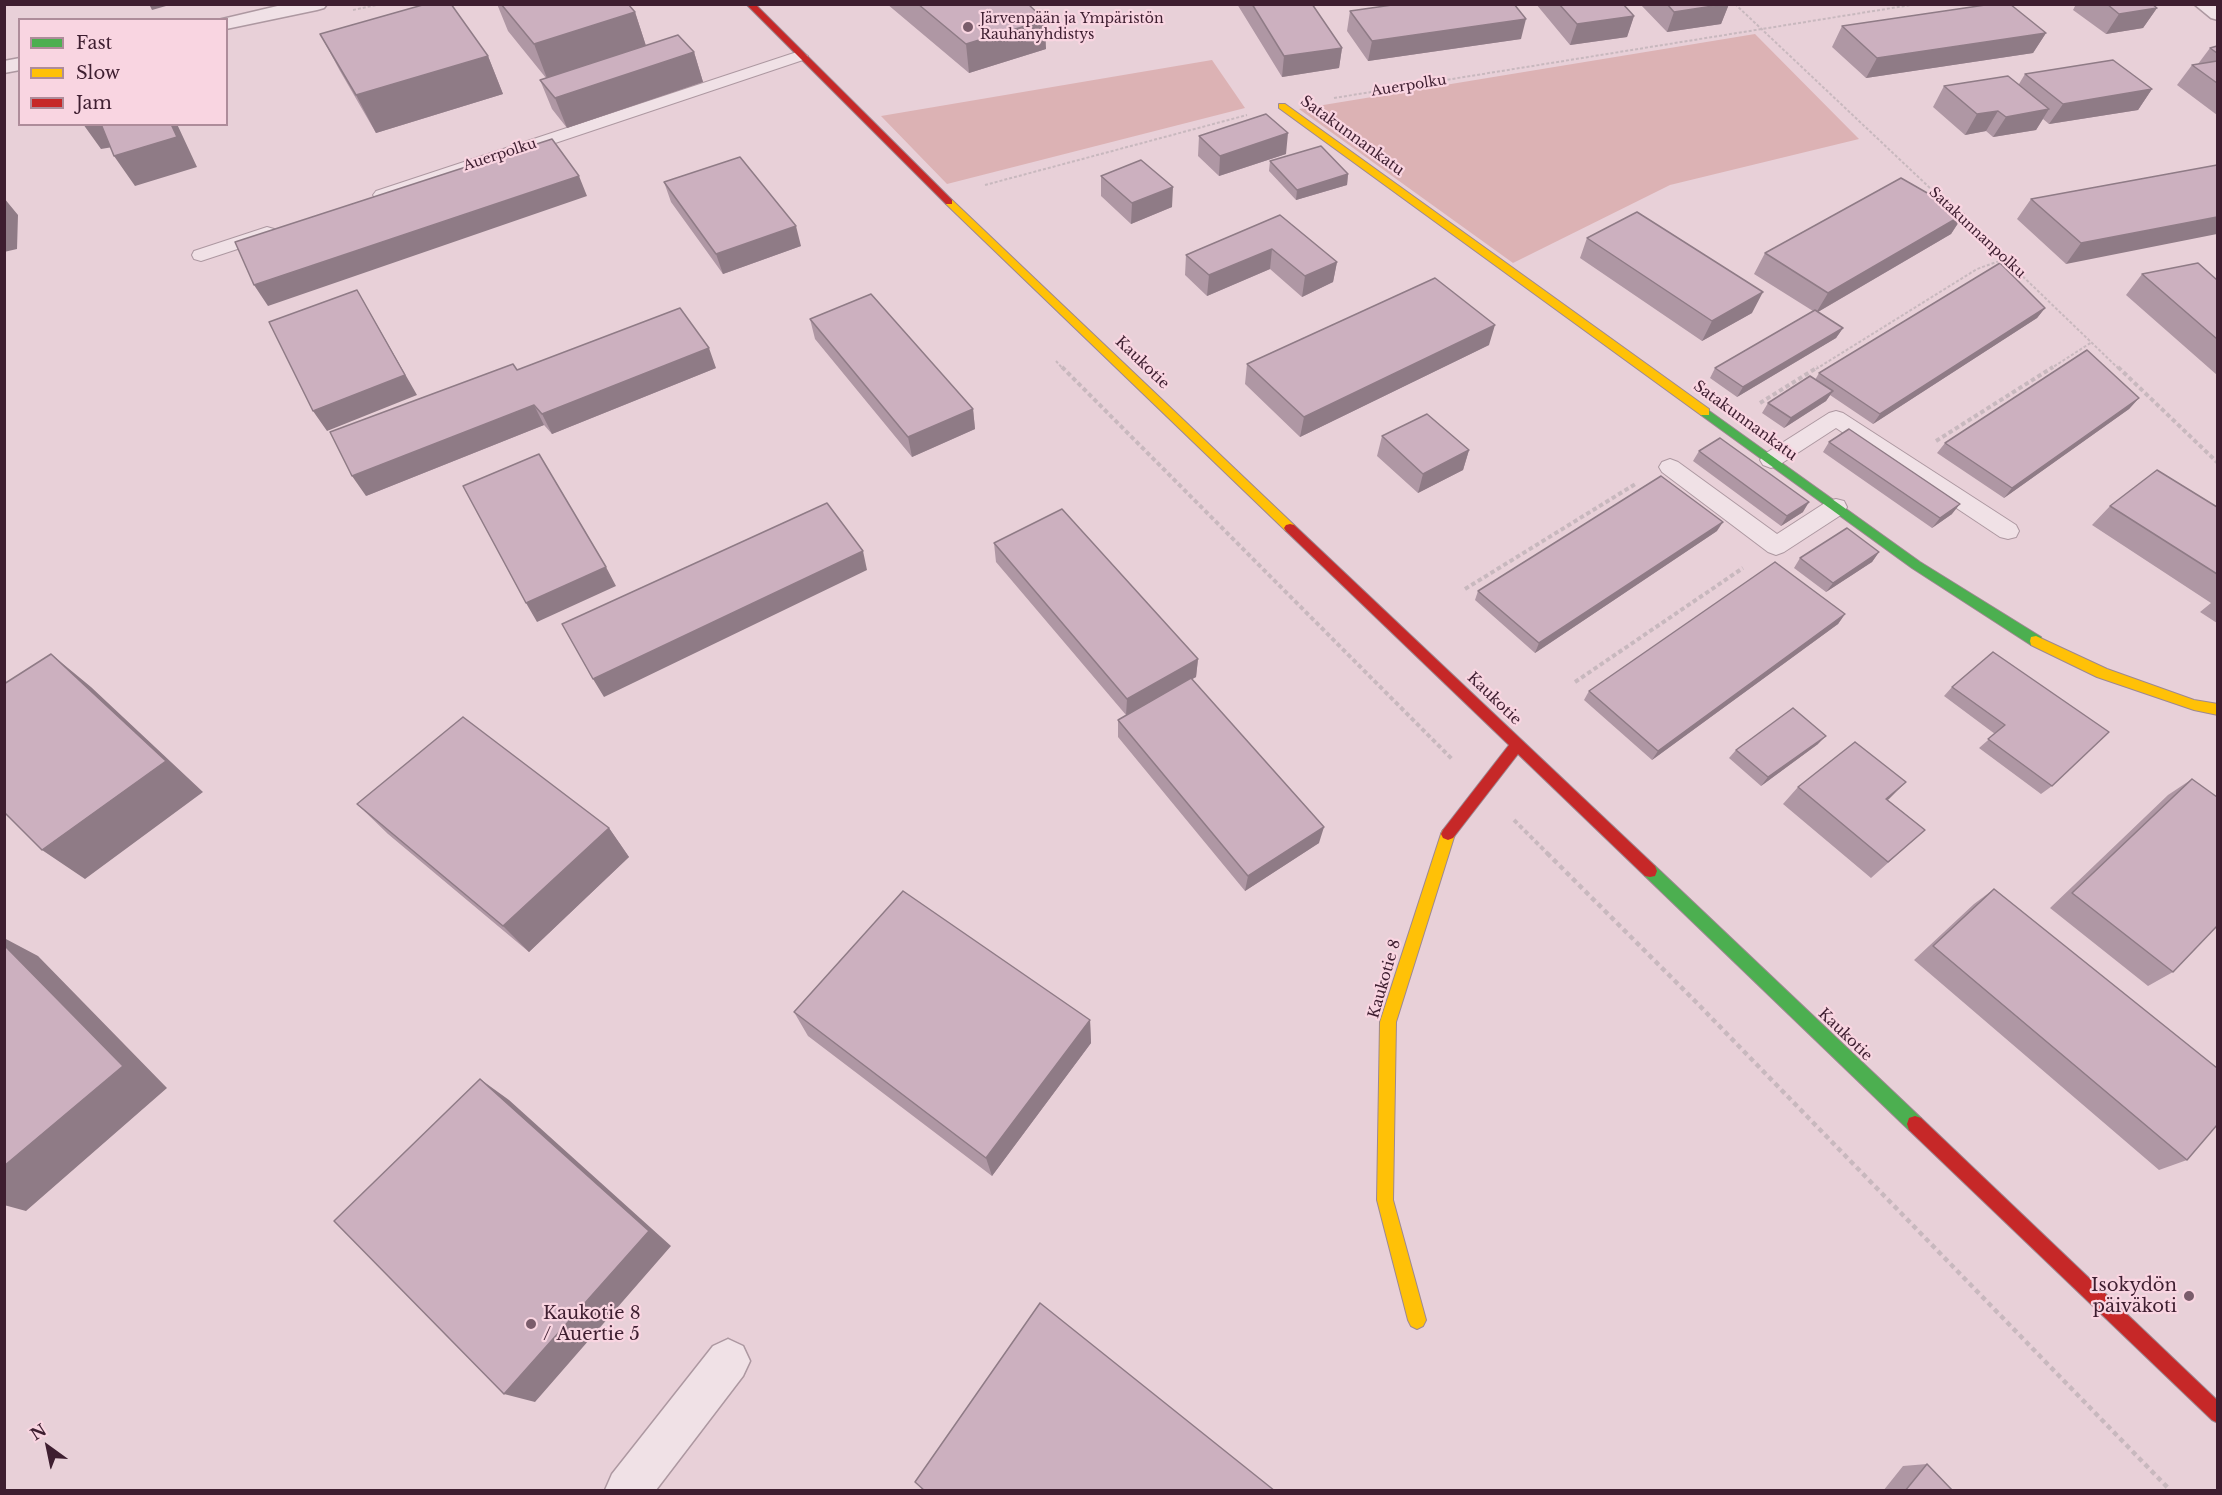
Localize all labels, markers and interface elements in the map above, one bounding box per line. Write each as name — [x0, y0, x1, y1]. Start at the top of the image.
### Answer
place label: Järvenpään ja Ympäristön Rauhanyhdistys — [980, 11, 1164, 44]
legend — [18, 18, 228, 126]
marker: Järvenpään ja Ympäristön Rauhanyhdistys — [961, 20, 975, 34]
text: Fast — [76, 32, 112, 54]
text: Slow — [76, 62, 120, 84]
street label: Auerpolku — [1370, 72, 1448, 100]
text: Jam — [76, 92, 112, 114]
street label: Satakunnankatu — [1297, 92, 1407, 180]
street label: Auerpolku — [461, 135, 539, 175]
street label: Satakunnanpolku — [1925, 184, 2029, 282]
street label: Kaukotie — [1111, 333, 1173, 393]
street label: Satakunnankatu — [1690, 377, 1800, 465]
street label: Kaukotie — [1463, 669, 1525, 729]
street label: Kaukotie 8 — [1365, 937, 1405, 1021]
street label: Kaukotie — [1814, 1005, 1876, 1065]
place label: Isokydön päiväkoti — [2091, 1275, 2177, 1318]
marker: Isokydön päiväkoti — [2182, 1289, 2196, 1303]
place label: Kaukotie 8 / Auertie 5 — [543, 1303, 641, 1346]
marker: Kaukotie 8 / Auertie 5 — [524, 1317, 538, 1331]
north arrow — [18, 1417, 78, 1477]
text: N — [26, 1419, 50, 1444]

